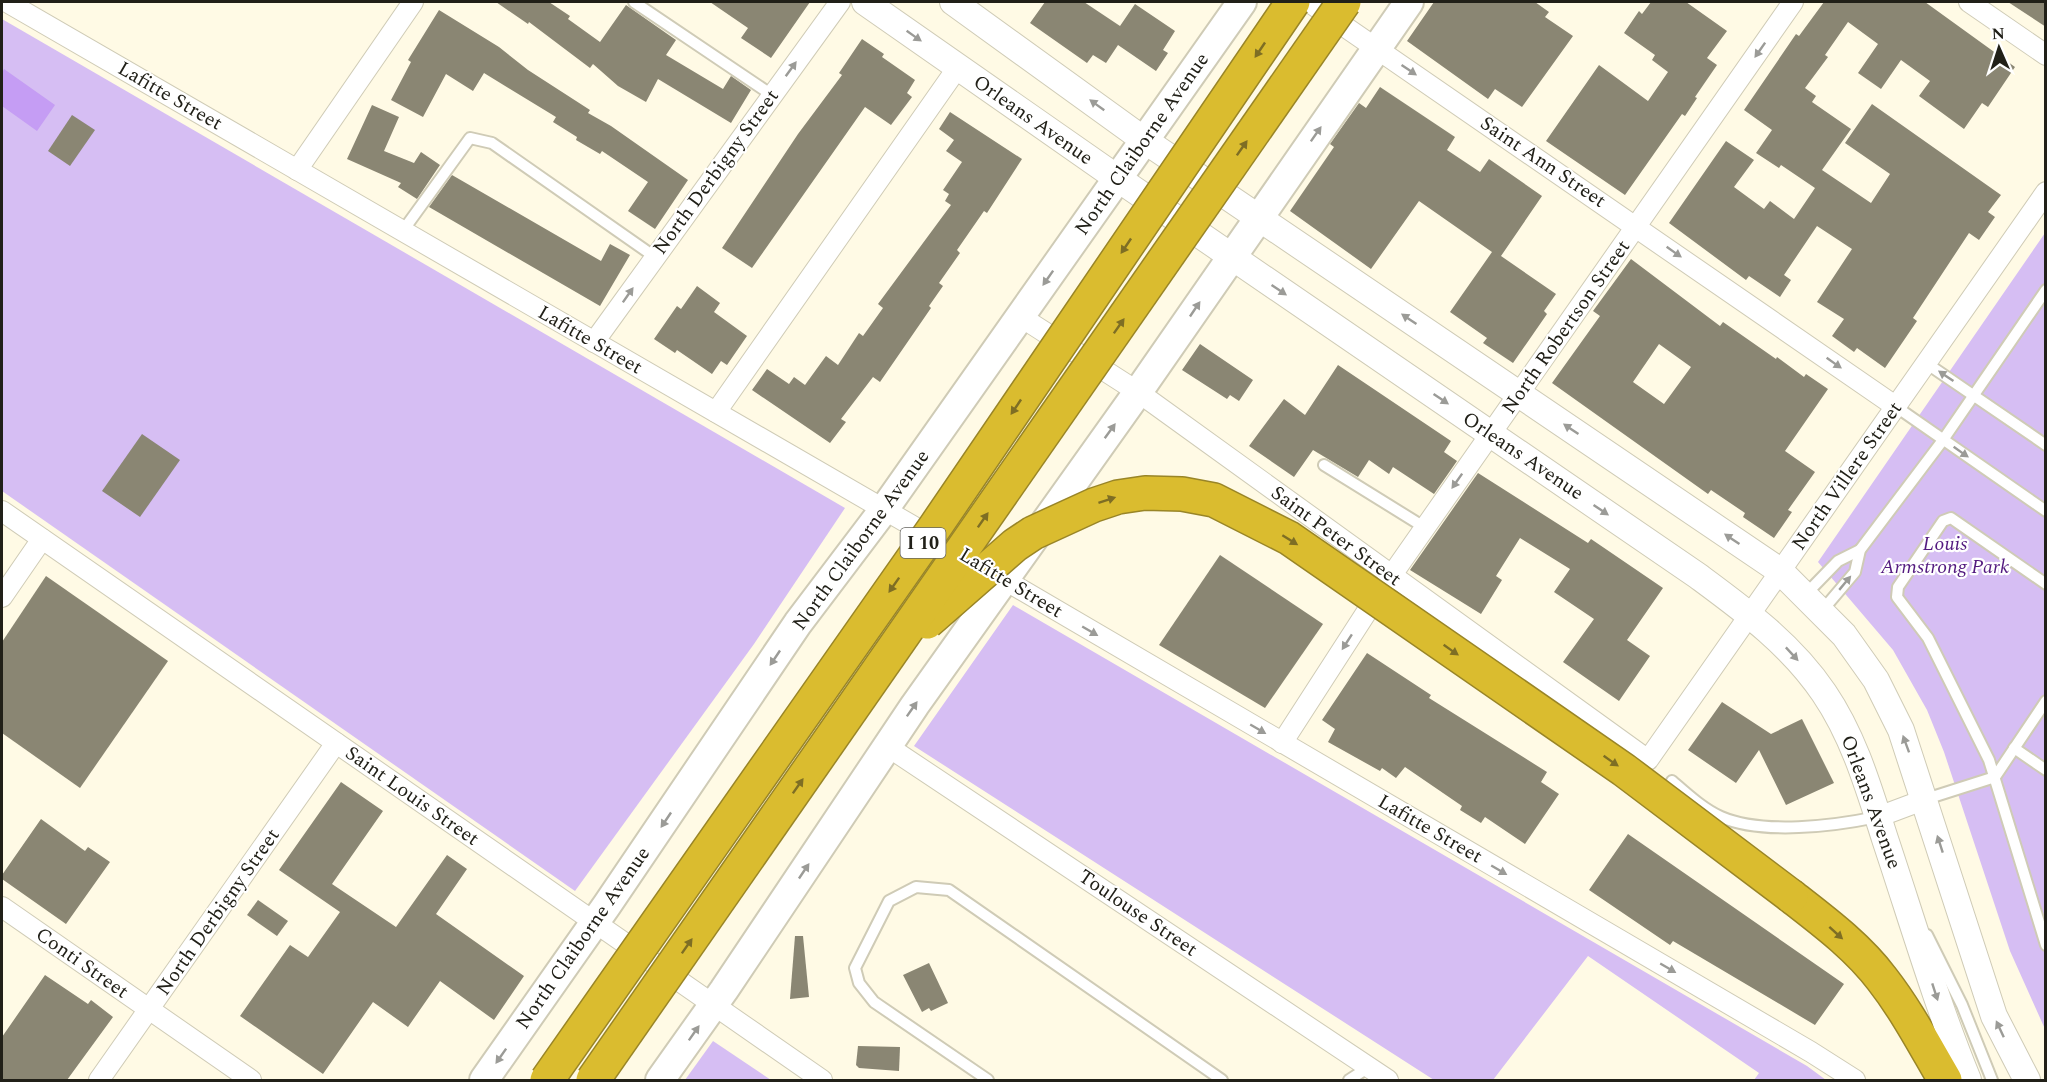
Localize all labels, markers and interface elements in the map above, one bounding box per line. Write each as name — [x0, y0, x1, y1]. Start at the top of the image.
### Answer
north arrow — [1969, 18, 2029, 78]
text: N — [1991, 22, 2005, 46]
one-way arrow — [905, 30, 921, 42]
one-way arrow — [1754, 41, 1766, 57]
one-way arrow — [1255, 42, 1266, 58]
street label: North Claiborne Avenue — [1067, 46, 1217, 242]
street label: Lafitte Street — [112, 54, 228, 138]
one-way arrow — [785, 61, 797, 77]
one-way arrow — [1401, 65, 1417, 76]
street label: Orleans Avenue — [967, 67, 1099, 173]
street label: North Derbigny Street — [646, 83, 786, 261]
one-way arrow — [1089, 100, 1104, 112]
street label: Saint Ann Street — [1474, 109, 1612, 215]
one-way arrow — [1310, 126, 1322, 141]
one-way arrow — [1236, 141, 1248, 157]
street label: North Robertson Street — [1494, 234, 1638, 420]
one-way arrow — [1120, 237, 1132, 253]
one-way arrow — [1665, 246, 1681, 258]
one-way arrow — [1042, 270, 1054, 286]
one-way arrow — [1271, 284, 1288, 295]
one-way arrow — [622, 287, 634, 303]
street label: Lafitte Street — [532, 298, 648, 382]
one-way arrow — [1189, 302, 1201, 318]
one-way arrow — [1402, 313, 1418, 325]
one-way arrow — [1113, 318, 1125, 334]
one-way arrow — [1825, 357, 1841, 369]
one-way arrow — [1938, 370, 1954, 382]
one-way arrow — [1432, 393, 1448, 405]
street label: North Villere Street — [1784, 395, 1910, 557]
one-way arrow — [1010, 398, 1022, 414]
street label: Orleans Avenue — [1456, 404, 1590, 508]
one-way arrow — [1104, 423, 1116, 439]
one-way arrow — [1562, 423, 1579, 434]
street label: North Claiborne Avenue — [785, 443, 937, 637]
one-way arrow — [1952, 446, 1968, 458]
one-way arrow — [1451, 473, 1463, 489]
street label: Saint Peter Street — [1264, 478, 1408, 594]
one-way arrow — [1098, 495, 1116, 505]
one-way arrow — [1593, 504, 1609, 516]
one-way arrow — [977, 513, 989, 529]
road number: I 10 — [900, 528, 946, 558]
park label: Louis Armstrong Park — [1880, 529, 2010, 582]
one-way arrow — [1723, 533, 1740, 544]
one-way arrow — [1282, 534, 1298, 545]
street label: Lafitte Street — [953, 540, 1069, 626]
one-way arrow — [888, 576, 900, 592]
one-way arrow — [1838, 576, 1851, 591]
one-way arrow — [1082, 625, 1098, 636]
one-way arrow — [1341, 634, 1352, 650]
one-way arrow — [1443, 644, 1459, 655]
one-way arrow — [1785, 646, 1798, 661]
one-way arrow — [770, 650, 781, 666]
one-way arrow — [906, 702, 918, 718]
one-way arrow — [1250, 724, 1267, 734]
street label: Orleans Avenue — [1833, 731, 1909, 873]
one-way arrow — [1900, 735, 1910, 753]
street label: Saint Louis Street — [339, 738, 485, 854]
one-way arrow — [1603, 755, 1619, 767]
one-way arrow — [792, 779, 804, 795]
street label: Lafitte Street — [1372, 787, 1488, 871]
one-way arrow — [660, 811, 672, 827]
street label: North Derbigny Street — [149, 822, 287, 1002]
one-way arrow — [1934, 835, 1944, 853]
street label: North Claiborne Avenue — [508, 840, 658, 1036]
street label: Toulouse Street — [1072, 862, 1204, 964]
one-way arrow — [798, 863, 809, 880]
one-way arrow — [1491, 865, 1508, 875]
street label: Conti Street — [29, 920, 135, 1006]
one-way arrow — [1829, 926, 1844, 940]
one-way arrow — [681, 939, 693, 955]
one-way arrow — [1660, 963, 1677, 973]
one-way arrow — [1931, 983, 1941, 1001]
one-way arrow — [1996, 1020, 2005, 1037]
one-way arrow — [688, 1025, 700, 1040]
one-way arrow — [495, 1048, 507, 1064]

